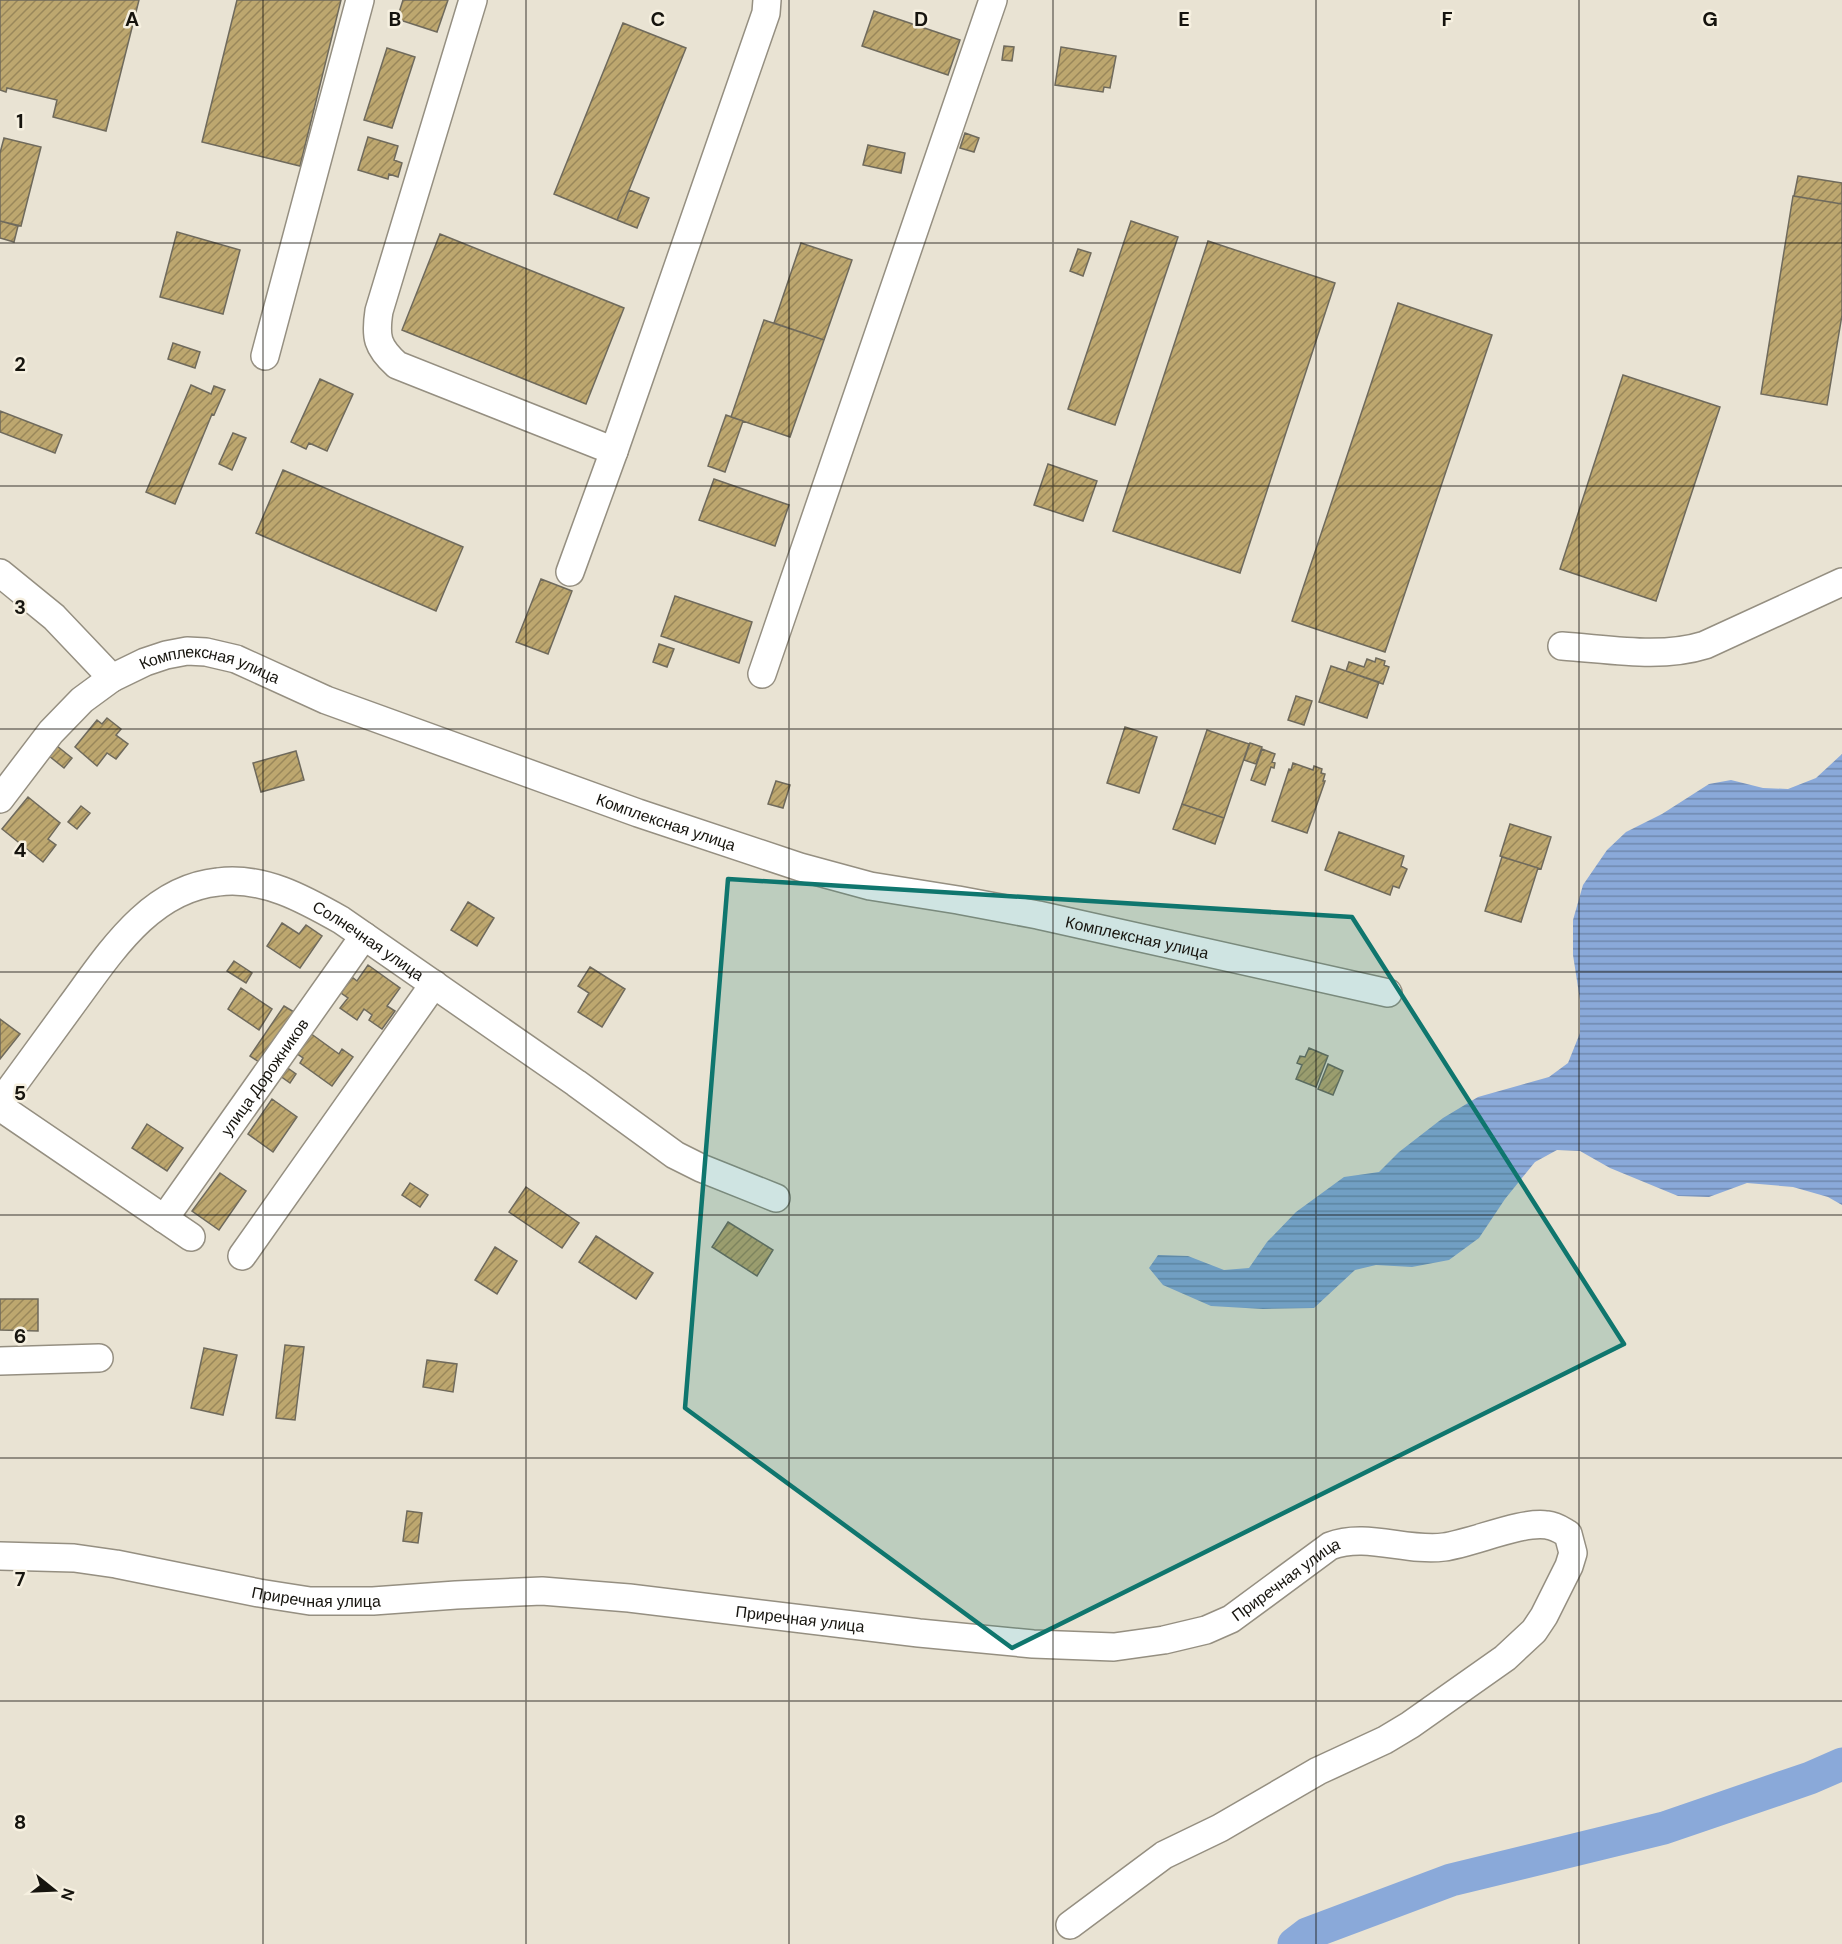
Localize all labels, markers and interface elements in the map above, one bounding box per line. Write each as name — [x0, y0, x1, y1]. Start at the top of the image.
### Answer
text: A — [125, 6, 139, 32]
text: B — [389, 6, 401, 32]
text: C — [651, 6, 665, 32]
text: D — [914, 6, 928, 32]
text: E — [1178, 6, 1190, 32]
text: F — [1441, 6, 1453, 32]
text: G — [1702, 6, 1718, 32]
text: 1 — [16, 108, 24, 134]
text: 2 — [14, 351, 26, 377]
text: 3 — [14, 594, 26, 620]
street label: Комплексная улица — [136, 641, 283, 689]
street label: Комплексная улица — [593, 789, 738, 856]
text: 4 — [14, 837, 27, 863]
street label: Солнечная улица — [309, 896, 428, 985]
street label: Комплексная улица — [1064, 911, 1211, 964]
street label: улица Дорожников — [216, 1014, 313, 1140]
text: 5 — [14, 1080, 26, 1106]
text: 6 — [14, 1323, 26, 1349]
street label: Приречная улица — [1227, 1533, 1342, 1626]
text: 7 — [15, 1566, 26, 1592]
street label: Приречная улица — [250, 1582, 382, 1612]
street label: Приречная улица — [734, 1601, 866, 1637]
text: 8 — [14, 1809, 26, 1835]
north arrow — [24, 1860, 84, 1920]
text: N — [56, 1886, 80, 1903]

